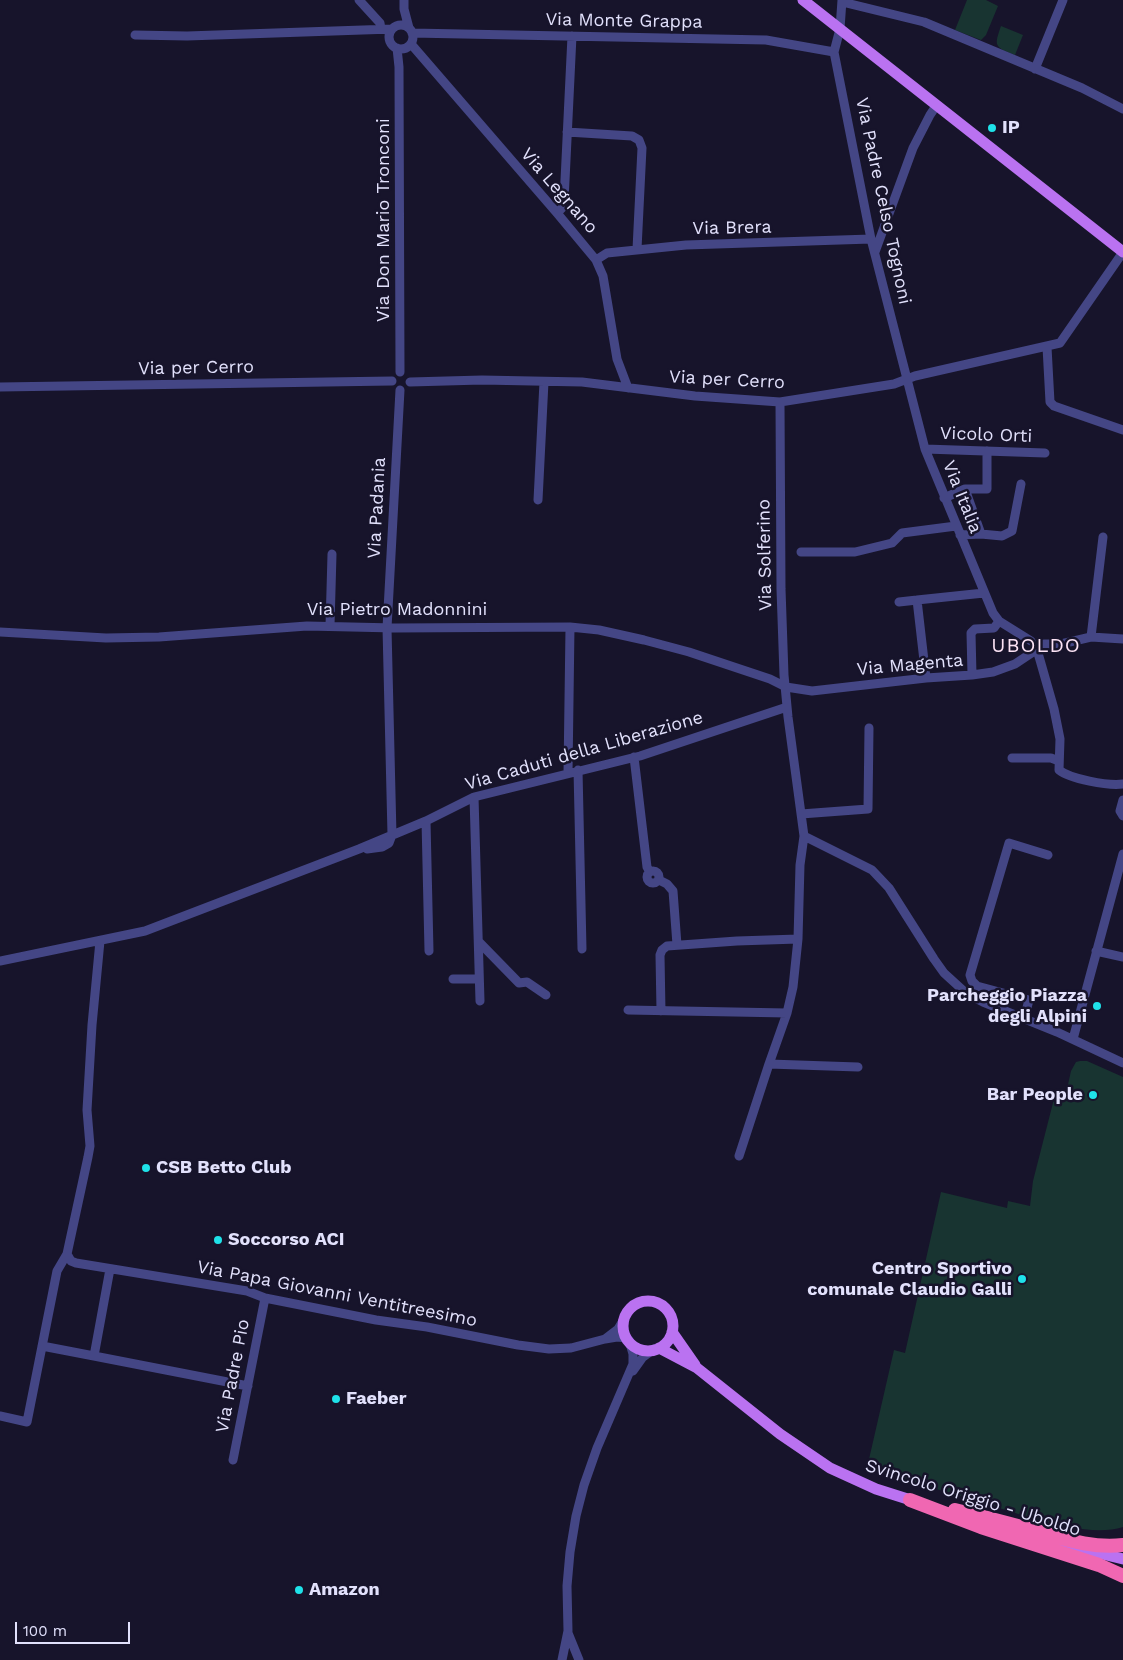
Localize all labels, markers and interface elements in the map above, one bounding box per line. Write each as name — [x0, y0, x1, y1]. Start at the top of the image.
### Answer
street label: Via Monte Grappa — [545, 9, 703, 33]
street label: Via Padre Celso Tognoni — [851, 96, 915, 306]
place label: IP — [1002, 117, 1020, 139]
street label: Via Don Mario Tronconi — [373, 118, 395, 322]
marker: IP — [986, 122, 998, 134]
street label: Via Legnano — [516, 144, 602, 238]
street label: Via Brera — [692, 217, 772, 239]
street label: Via per Cerro — [138, 356, 254, 380]
street label: Via per Cerro — [669, 366, 785, 394]
street label: Vicolo Orti — [940, 423, 1032, 447]
street label: Via Padania — [364, 457, 390, 559]
street label: Via Italia — [938, 458, 986, 536]
street label: Via Solferino — [753, 499, 777, 611]
street label: Via Pietro Madonnini — [307, 599, 487, 621]
district label: UBOLDO — [990, 634, 1082, 658]
street label: Via Magenta — [856, 650, 964, 680]
street label: Via Caduti della Liberazione — [463, 707, 705, 795]
place label: Parcheggio Piazza degli Alpini — [927, 985, 1087, 1028]
marker: Parcheggio Piazza degli Alpini — [1091, 1000, 1103, 1012]
place label: Bar People — [987, 1084, 1083, 1106]
marker: Bar People — [1087, 1089, 1099, 1101]
place label: CSB Betto Club — [156, 1157, 292, 1179]
marker: CSB Betto Club — [140, 1162, 152, 1174]
place label: Soccorso ACI — [228, 1229, 344, 1251]
marker: Soccorso ACI — [212, 1234, 224, 1246]
street label: Via Papa Giovanni Ventitreesimo — [195, 1256, 479, 1332]
place label: Centro Sportivo comunale Claudio Galli — [807, 1258, 1012, 1300]
marker: Centro Sportivo comunale Claudio Galli — [1016, 1273, 1028, 1285]
street label: Via Padre Pio — [211, 1317, 255, 1435]
place label: Faeber — [346, 1388, 406, 1410]
marker: Faeber — [330, 1393, 342, 1405]
street label: Svincolo Origgio - Uboldo — [863, 1455, 1083, 1541]
place label: Amazon — [309, 1579, 380, 1601]
marker: Amazon — [293, 1584, 305, 1596]
scale bar — [18, 1612, 132, 1644]
text: 100 m — [23, 1622, 67, 1640]

